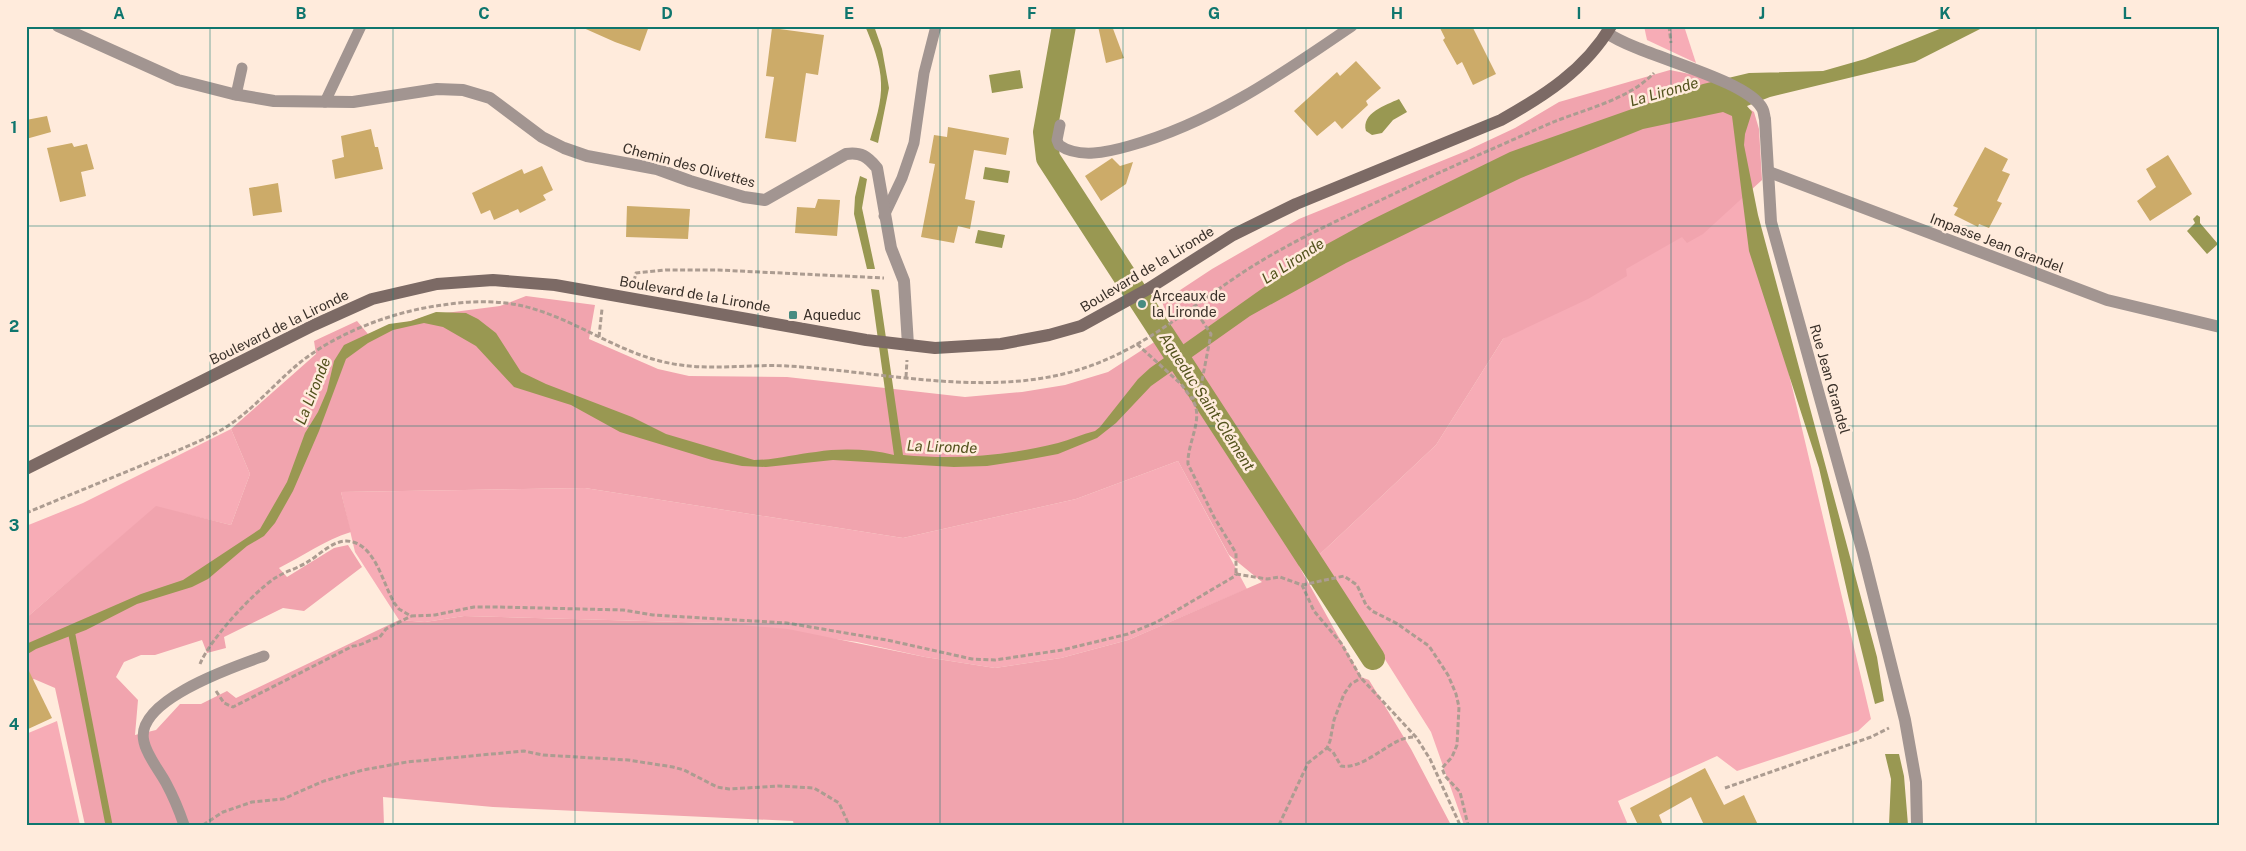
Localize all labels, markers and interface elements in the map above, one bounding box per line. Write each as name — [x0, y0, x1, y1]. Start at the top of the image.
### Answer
text: A — [113, 4, 125, 23]
text: B — [296, 4, 307, 23]
text: C — [478, 4, 490, 23]
text: D — [661, 4, 673, 23]
text: E — [844, 4, 854, 23]
text: F — [1027, 4, 1037, 23]
text: G — [1208, 4, 1220, 23]
text: H — [1391, 4, 1403, 23]
text: I — [1577, 4, 1581, 23]
text: J — [1759, 4, 1765, 23]
text: K — [1939, 4, 1951, 23]
text: L — [2122, 4, 2132, 23]
water label: La Lironde — [1628, 74, 1700, 109]
text: 1 — [11, 118, 17, 137]
street label: Chemin des Olivettes — [621, 140, 757, 190]
street label: Impasse Jean Grandel — [1928, 210, 2066, 276]
street label: Boulevard de la Lironde — [1077, 223, 1217, 315]
water label: La Lironde — [1258, 234, 1327, 287]
street label: Boulevard de la Lironde — [618, 273, 772, 315]
street label: Boulevard de la Lironde — [207, 286, 351, 368]
place label: Arceaux de la Lironde — [1152, 288, 1226, 320]
marker: Arceaux de la Lironde — [1136, 298, 1148, 310]
place label: Aqueduc — [803, 307, 861, 323]
marker: Aqueduc — [787, 309, 799, 321]
text: 2 — [9, 317, 19, 336]
street label: Rue Jean Grandel — [1807, 322, 1853, 436]
water label: Aqueduc Saint-Clément — [1157, 330, 1258, 474]
water label: La Lironde — [291, 355, 334, 427]
water label: La Lironde — [906, 437, 978, 456]
text: 3 — [9, 516, 19, 535]
text: 4 — [9, 715, 20, 734]

